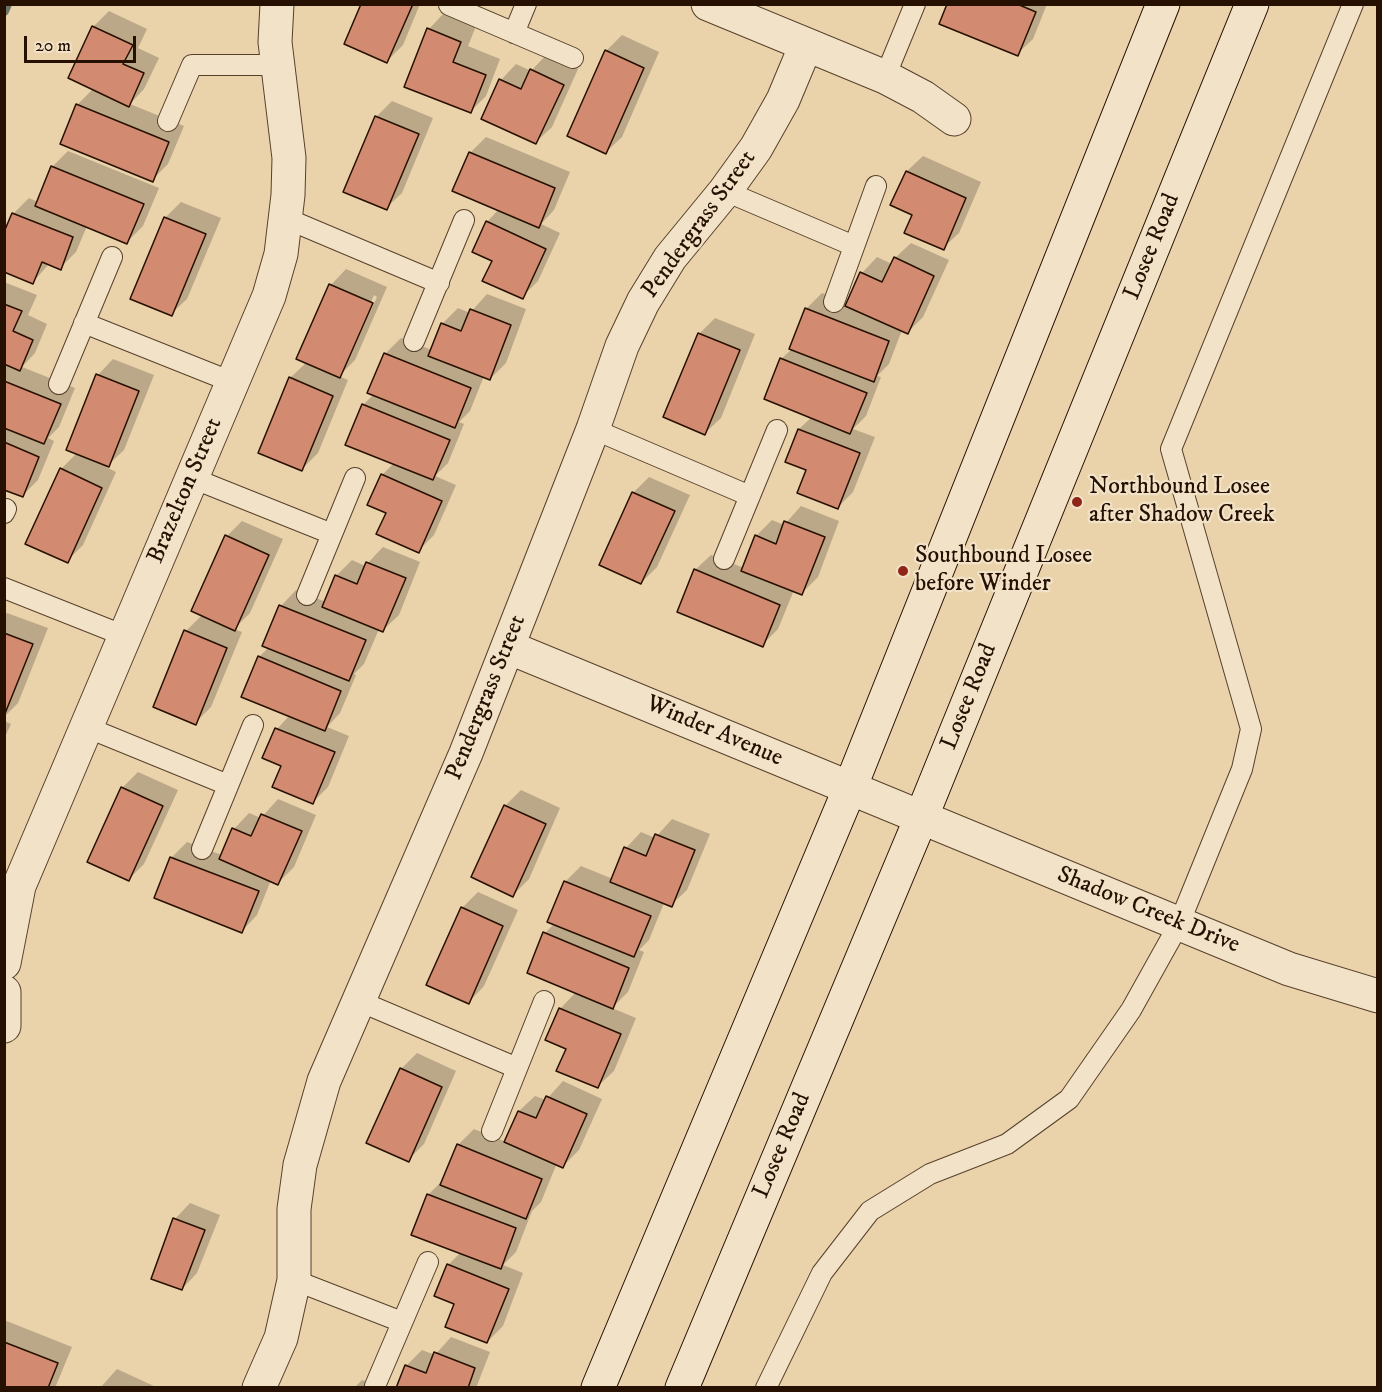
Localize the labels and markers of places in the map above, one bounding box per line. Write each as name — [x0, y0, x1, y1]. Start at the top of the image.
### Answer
place label: Northbound Losee after Shadow Creek — [1089, 474, 1275, 530]
marker: Northbound Losee after Shadow Creek — [1070, 495, 1084, 509]
place label: Southbound Losee before Winder — [915, 543, 1092, 599]
marker: Southbound Losee before Winder — [896, 564, 910, 578]

